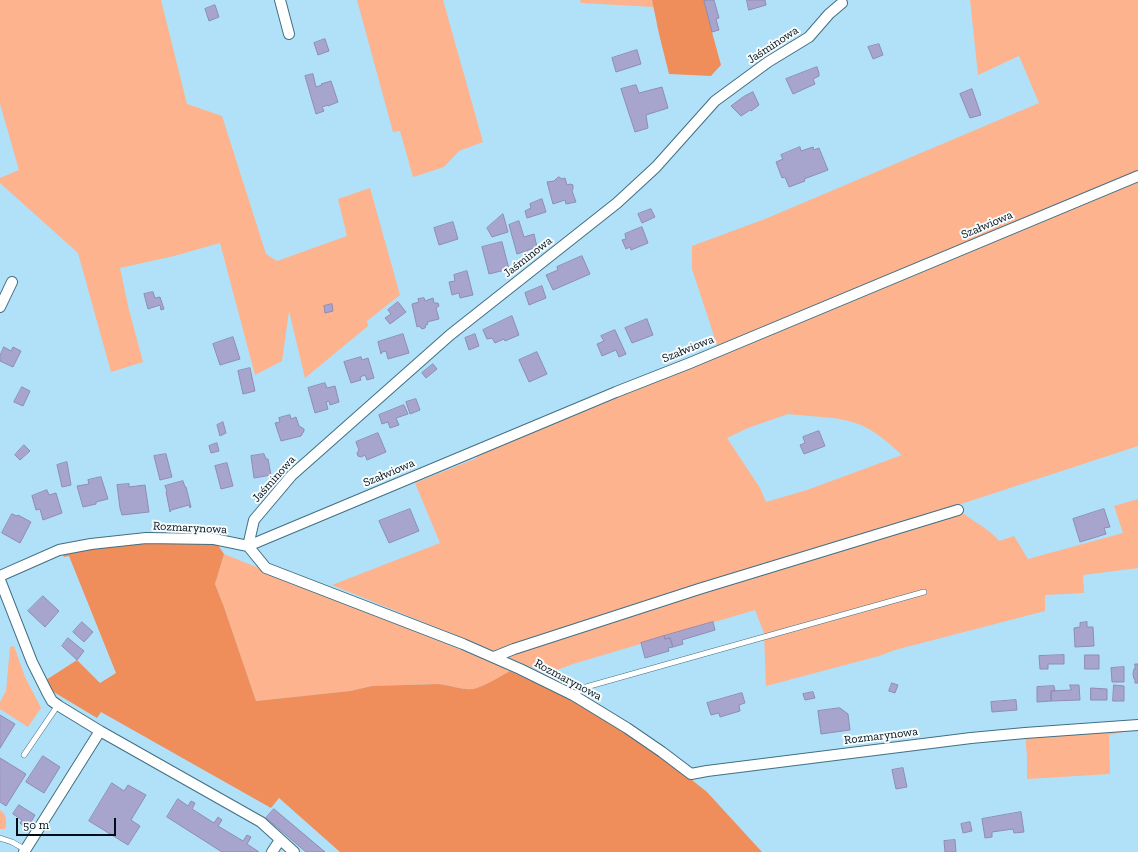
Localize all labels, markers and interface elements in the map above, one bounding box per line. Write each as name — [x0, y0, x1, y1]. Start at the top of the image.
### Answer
street label: Jaśminowa — [745, 23, 801, 67]
street label: Szałwiowa — [959, 208, 1015, 242]
street label: Jaśminowa — [501, 234, 555, 280]
street label: Szałwiowa — [660, 332, 716, 366]
street label: Jaśminowa — [249, 453, 299, 505]
street label: Szałwiowa — [361, 456, 417, 490]
street label: Rozmarynowa — [153, 519, 227, 537]
street label: Rozmarynowa — [532, 656, 604, 704]
street label: Rozmarynowa — [843, 724, 919, 748]
scale bar — [18, 810, 118, 836]
text: 50 m — [23, 818, 49, 832]

